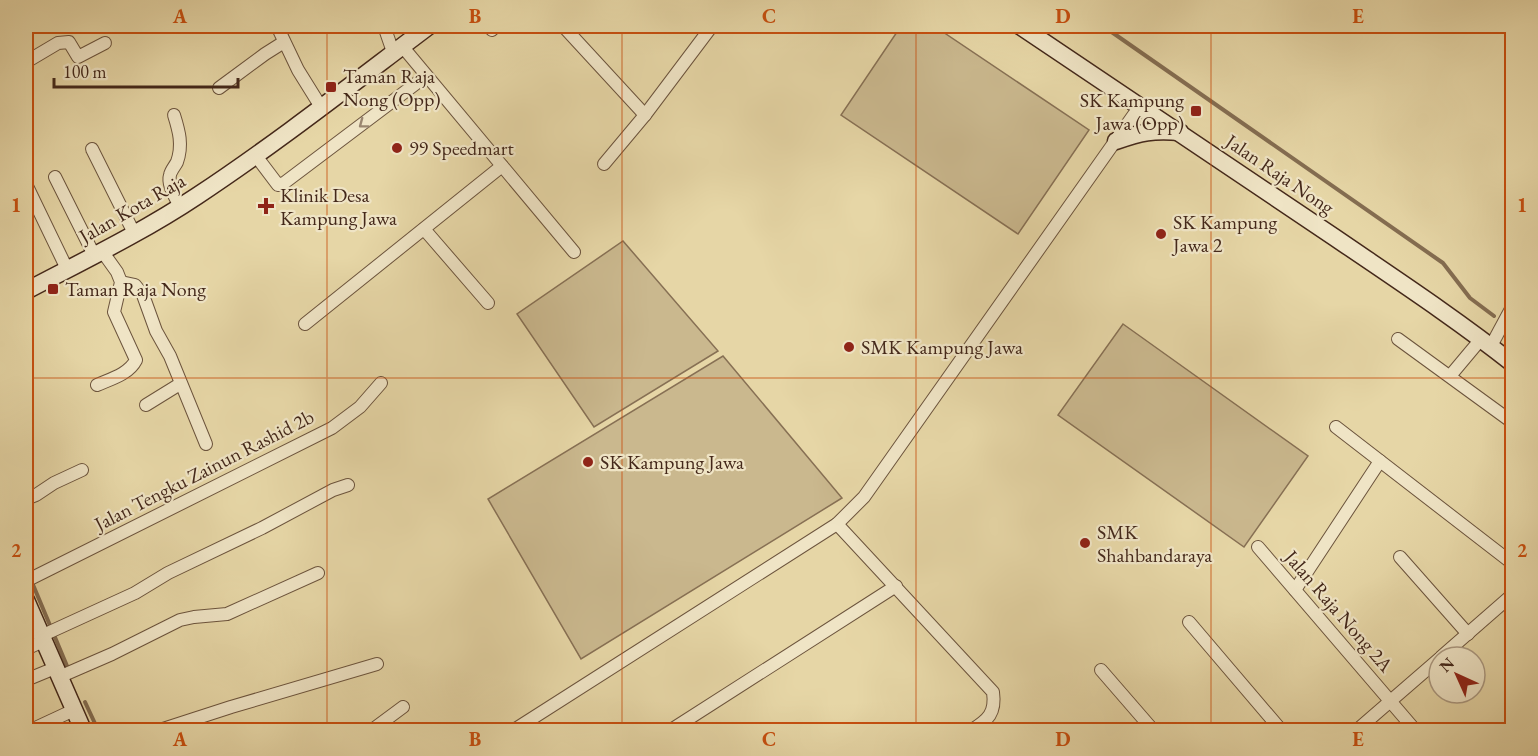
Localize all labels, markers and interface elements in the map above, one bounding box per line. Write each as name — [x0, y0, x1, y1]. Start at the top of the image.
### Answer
text: A — [172, 3, 188, 29]
text: B — [469, 3, 481, 29]
text: C — [762, 3, 776, 29]
text: D — [1055, 3, 1071, 29]
text: E — [1352, 3, 1364, 29]
scale bar — [54, 51, 238, 89]
text: 100 m — [63, 60, 107, 83]
place label: Taman Raja Nong (Opp) — [343, 63, 441, 112]
marker: Taman Raja Nong (Opp) — [324, 80, 338, 94]
place label: SK Kampung Jawa (Opp) — [1080, 87, 1184, 136]
marker: SK Kampung Jawa (Opp) — [1189, 104, 1203, 118]
one-way arrow — [359, 116, 370, 127]
street label: Jalan Raja Nong — [1219, 127, 1340, 220]
place label: 99 Speedmart — [409, 135, 514, 161]
marker: 99 Speedmart — [390, 141, 404, 155]
street label: Jalan Kota Raja — [72, 167, 190, 250]
place label: Klinik Desa Kampung Jawa — [280, 182, 397, 231]
text: 1 — [11, 192, 21, 218]
text: 1 — [1517, 192, 1527, 218]
marker: Klinik Desa Kampung Jawa — [257, 197, 275, 215]
place label: SK Kampung Jawa 2 — [1171, 209, 1278, 258]
marker: SK Kampung Jawa 2 — [1154, 227, 1168, 241]
place label: Taman Raja Nong — [65, 276, 206, 302]
marker: Taman Raja Nong — [46, 282, 60, 296]
place label: SMK Kampung Jawa — [861, 334, 1023, 360]
marker: SMK Kampung Jawa — [842, 340, 856, 354]
street label: Jalan Tengku Zainun Rashid 2b — [88, 403, 318, 538]
place label: SK Kampung Jawa — [600, 449, 744, 475]
marker: SK Kampung Jawa — [581, 455, 595, 469]
place label: SMK Shahbandaraya — [1097, 519, 1212, 568]
marker: SMK Shahbandaraya — [1078, 536, 1092, 550]
text: 2 — [11, 537, 22, 563]
text: 2 — [1517, 537, 1528, 563]
street label: Jalan Raja Nong 2A — [1278, 543, 1399, 677]
north arrow — [1427, 645, 1487, 705]
text: N — [1435, 653, 1459, 677]
text: A — [172, 726, 188, 752]
text: B — [469, 726, 481, 752]
text: C — [762, 726, 776, 752]
text: D — [1055, 726, 1071, 752]
text: E — [1352, 726, 1364, 752]

